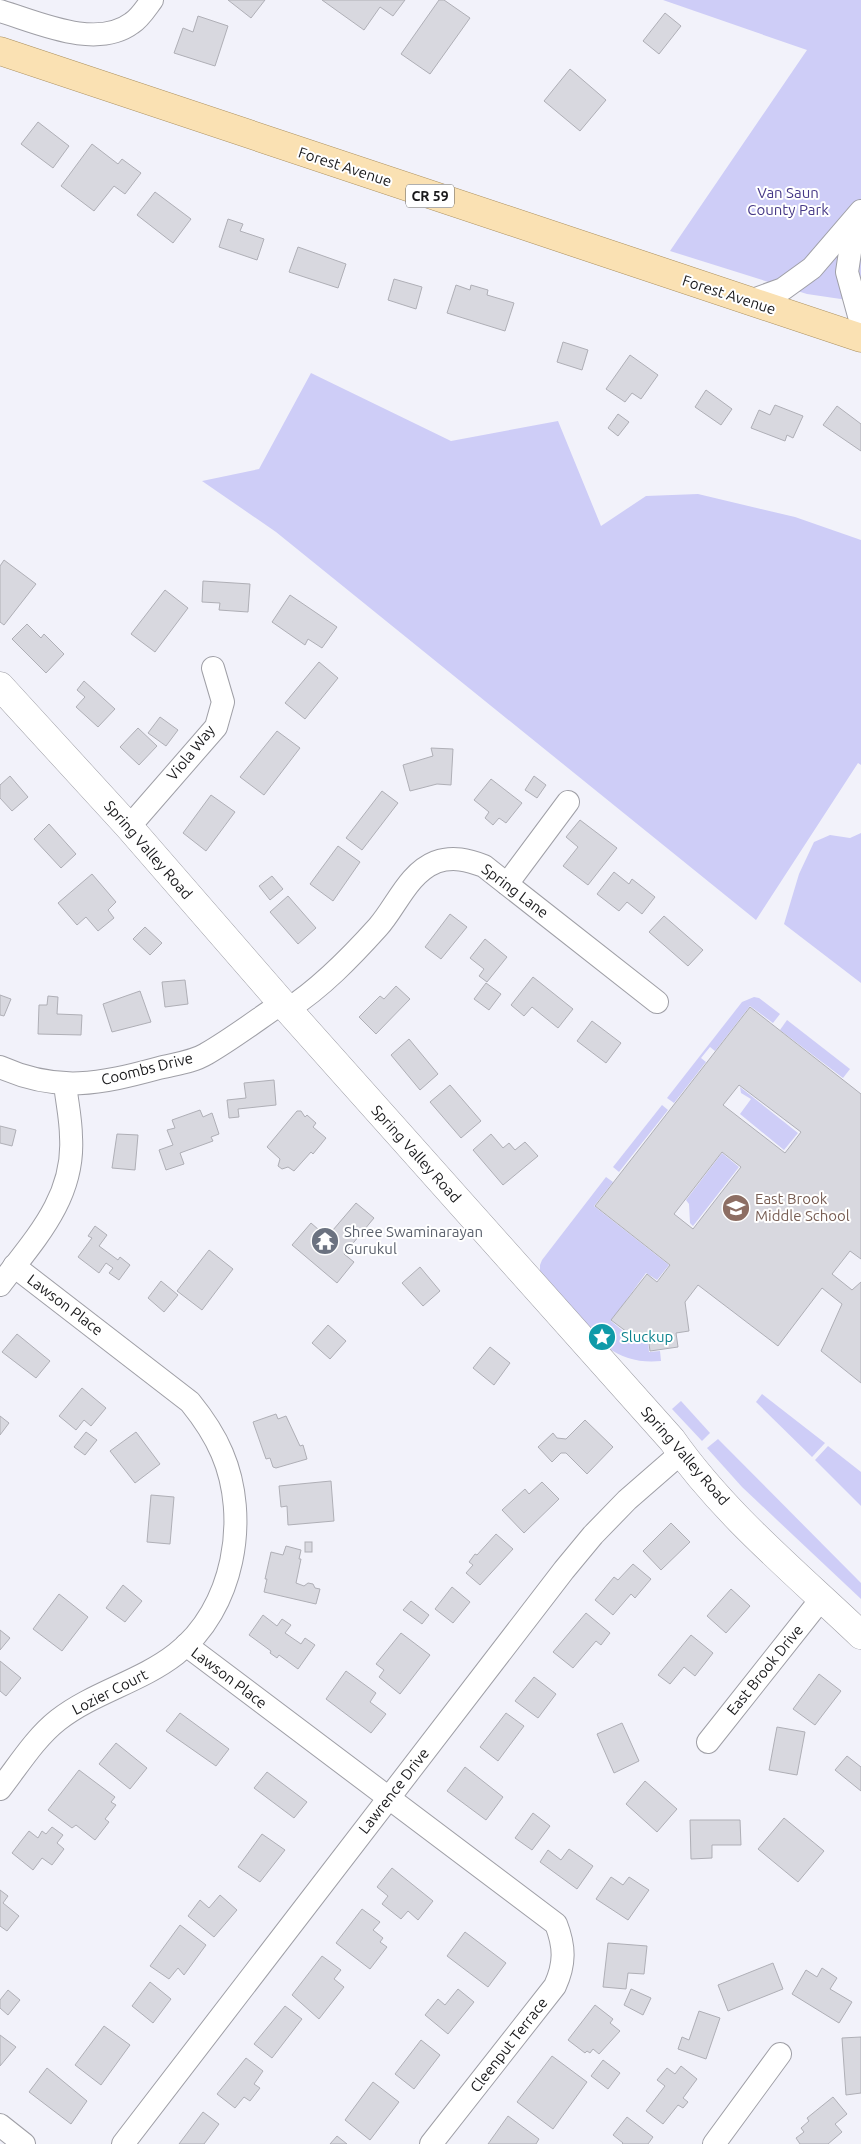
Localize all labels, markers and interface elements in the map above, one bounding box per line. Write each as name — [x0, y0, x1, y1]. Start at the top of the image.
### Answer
street label: Forest Avenue — [296, 143, 394, 190]
park label: Van Saun County Park — [747, 184, 829, 218]
road number: CR 59 — [406, 185, 454, 208]
street label: Forest Avenue — [680, 271, 778, 318]
street label: Viola Way — [163, 722, 218, 784]
street label: Spring Valley Road — [101, 797, 196, 902]
street label: Spring Lane — [479, 860, 552, 921]
street label: Coombs Drive — [99, 1049, 194, 1088]
street label: Spring Valley Road — [368, 1102, 464, 1206]
place label: East Brook Middle School — [755, 1190, 850, 1224]
school or university icon: East Brook Middle School — [721, 1193, 751, 1223]
place label: Shree Swaminarayan Gurukul — [344, 1223, 483, 1257]
temple icon: Shree Swaminarayan Gurukul — [310, 1226, 340, 1256]
street label: Lawson Place — [24, 1271, 106, 1339]
place icon: Sluckup — [587, 1322, 617, 1352]
place label: Sluckup — [621, 1328, 673, 1345]
street label: Spring Valley Road — [638, 1403, 733, 1508]
street label: East Brook Drive — [723, 1621, 806, 1718]
street label: Lawson Place — [188, 1644, 270, 1712]
street label: Lozier Court — [69, 1665, 150, 1718]
street label: Lawrence Drive — [355, 1745, 432, 1837]
street label: Cleenput Terrace — [466, 1994, 551, 2095]

